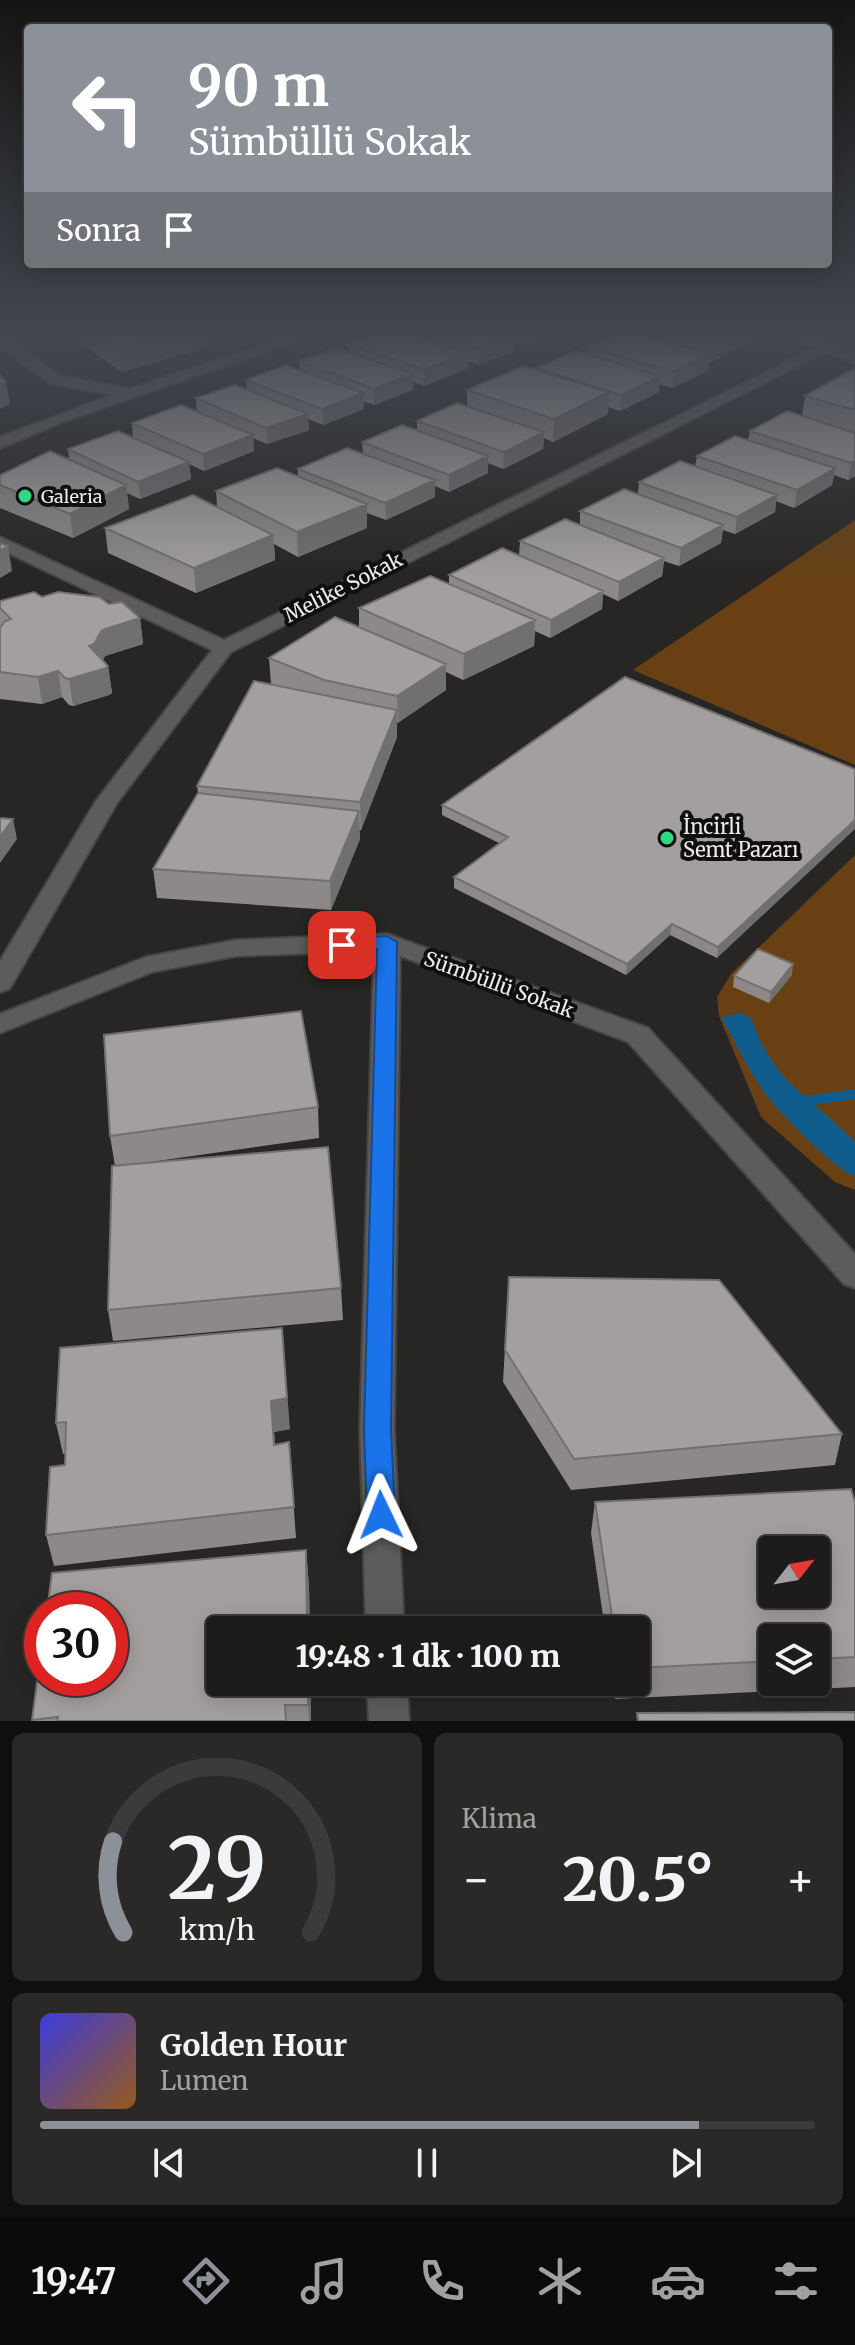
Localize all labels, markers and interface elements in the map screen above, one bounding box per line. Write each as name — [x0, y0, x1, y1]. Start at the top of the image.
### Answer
text: 90 m — [188, 51, 329, 121]
icon: left — [56, 56, 160, 160]
text: Sümbüllü Sokak — [188, 120, 471, 165]
icon: arrive — [157, 208, 201, 252]
text: Sonra — [56, 211, 141, 249]
place label: Galeria — [41, 485, 103, 508]
marker: Galeria — [16, 487, 34, 505]
street label: Melike Sokak — [280, 546, 407, 628]
place label: İncirli Semt Pazarı — [683, 814, 799, 862]
marker: İncirli Semt Pazarı — [658, 829, 676, 847]
pin — [308, 911, 376, 979]
icon: arrive — [320, 923, 364, 967]
street label: Sümbüllü Sokak — [421, 945, 578, 1023]
position arrow — [339, 1473, 423, 1557]
north arrow — [758, 1536, 830, 1608]
map controls — [758, 1536, 830, 1696]
speed limit sign: 30 — [24, 1592, 128, 1696]
button: layers — [758, 1624, 830, 1696]
text: 19:48 · 1 dk · 100 m — [296, 1637, 560, 1675]
text: Klima — [462, 1802, 537, 1835]
text: 29 — [167, 1817, 266, 1922]
text: 20.5° — [562, 1842, 714, 1917]
text: − — [462, 1852, 491, 1907]
text: + — [786, 1852, 815, 1907]
text: km/h — [179, 1912, 255, 1948]
text: Golden Hour — [160, 2026, 347, 2064]
text: Lumen — [160, 2064, 249, 2097]
icon: previous — [147, 2141, 191, 2185]
icon: pause — [405, 2141, 449, 2185]
icon: next — [664, 2141, 708, 2185]
icon: directions — [178, 2253, 234, 2309]
icon: music — [296, 2253, 352, 2309]
icon: phone — [414, 2253, 470, 2309]
icon: climate — [532, 2253, 588, 2309]
icon: car — [650, 2253, 706, 2309]
icon: filters — [768, 2253, 824, 2309]
text: 19:47 — [31, 2259, 116, 2304]

